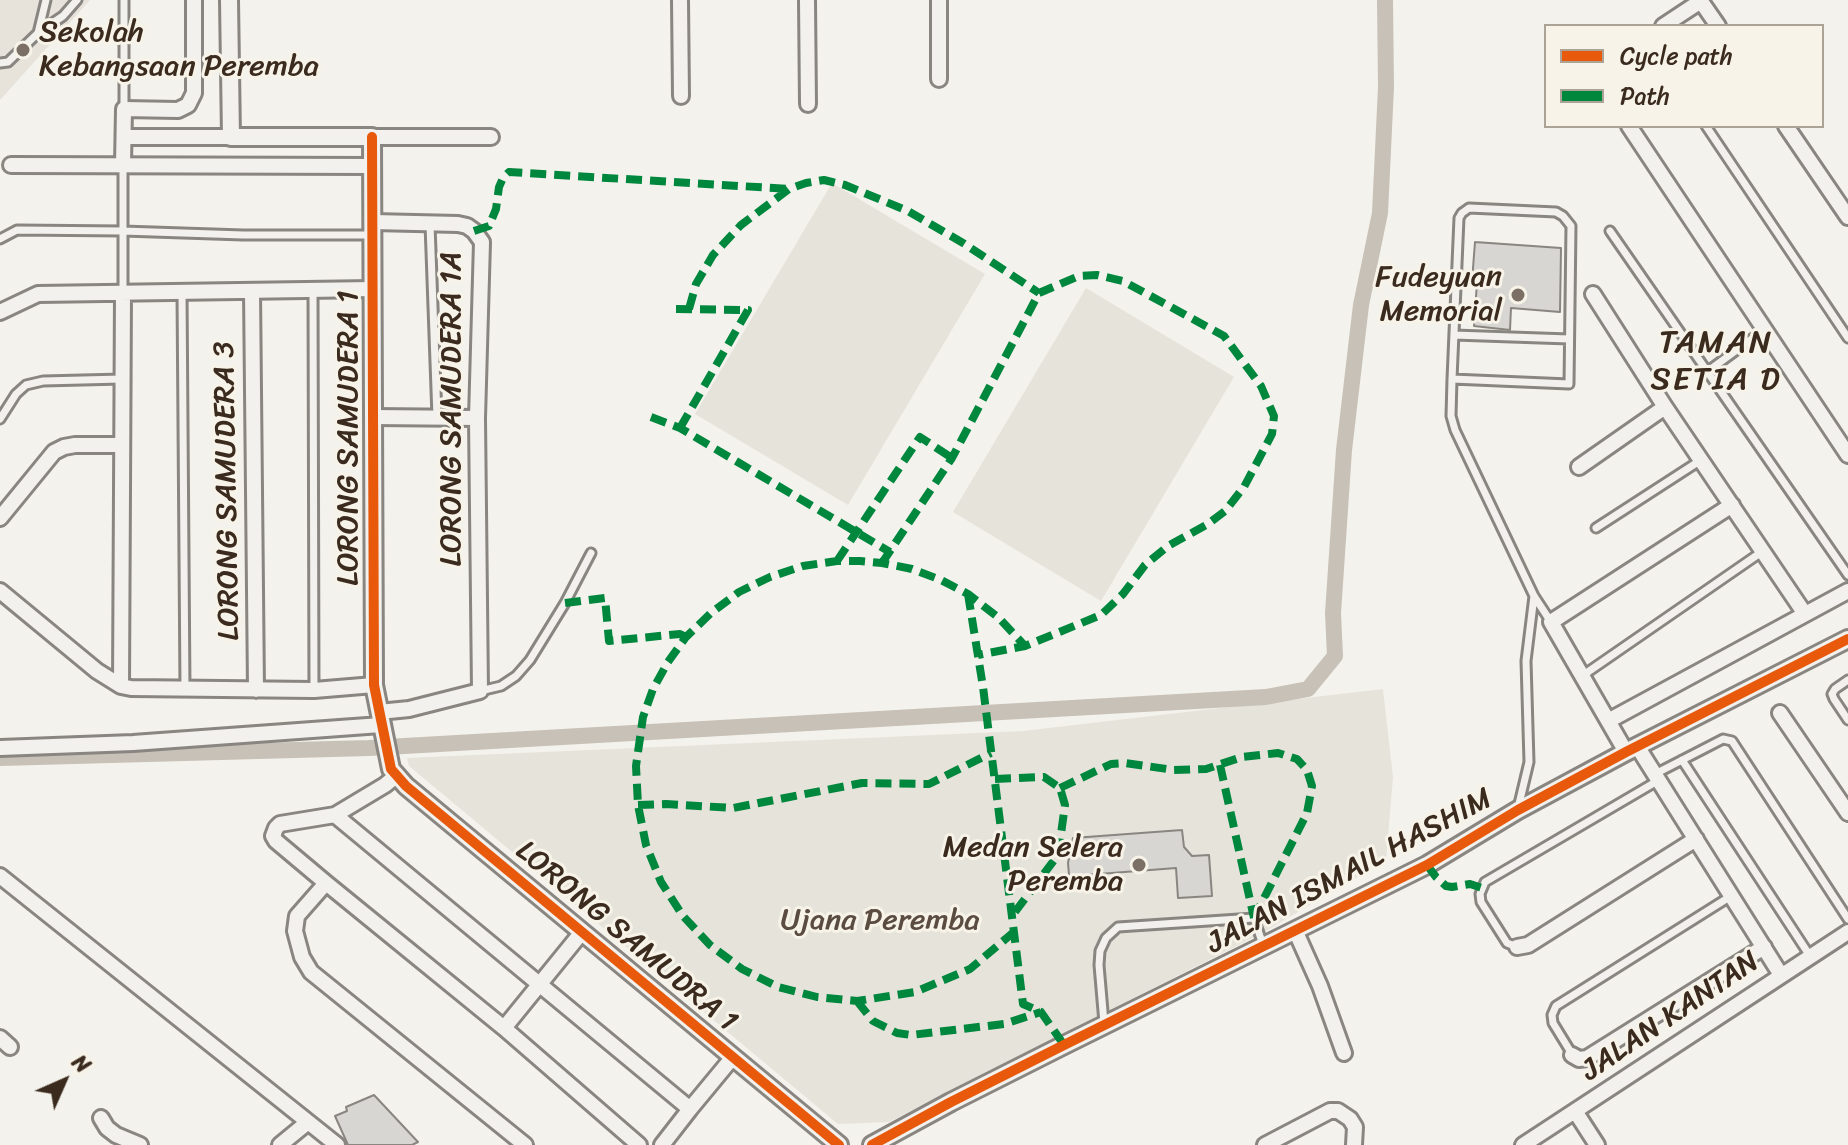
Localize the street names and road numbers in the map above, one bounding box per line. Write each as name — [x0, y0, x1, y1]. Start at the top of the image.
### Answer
street label: LORONG SAMUDERA 1A — [434, 251, 470, 567]
street label: LORONG SAMUDERA 1 — [331, 290, 367, 586]
street label: LORONG SAMUDERA 3 — [207, 341, 249, 641]
street label: JALAN ISMAIL HASHIM — [1201, 782, 1499, 962]
street label: LORONG SAMUDRA 1 — [508, 834, 744, 1040]
street label: JALAN KANTAN — [1575, 944, 1767, 1090]

